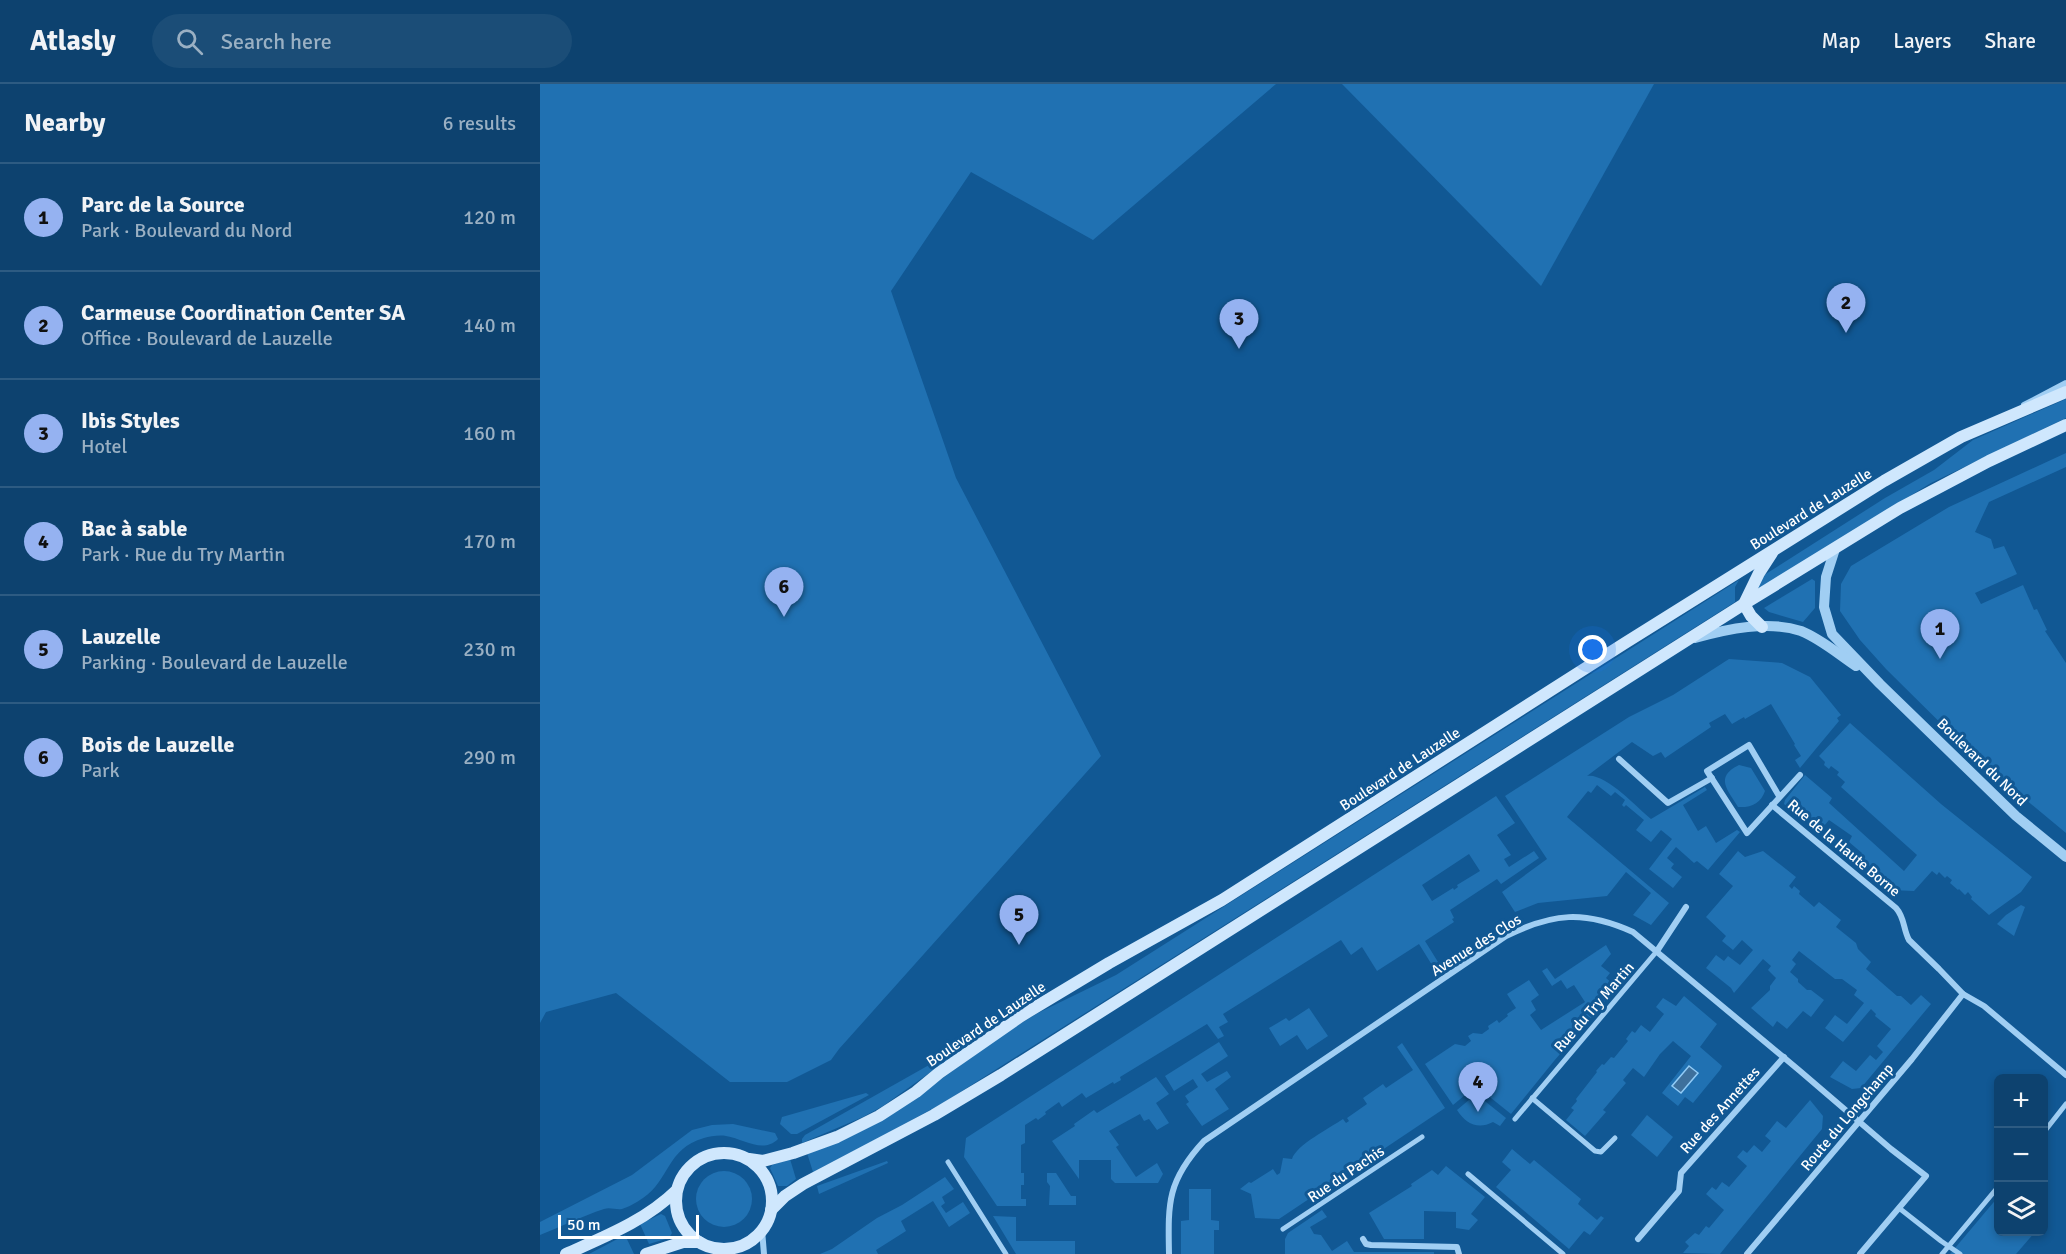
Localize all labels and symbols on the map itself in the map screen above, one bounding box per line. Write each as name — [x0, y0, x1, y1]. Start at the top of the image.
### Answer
pin: 2 — [1826, 284, 1866, 333]
pin: 3 — [1220, 300, 1258, 349]
street label: Boulevard de Lauzelle — [1747, 464, 1875, 554]
pin: 6 — [764, 568, 804, 617]
pin: 1 — [1920, 610, 1960, 659]
your location — [1578, 635, 1607, 664]
street label: Boulevard du Nord — [1933, 714, 2031, 810]
street label: Boulevard de Lauzelle — [1336, 723, 1464, 815]
street label: Rue de la Haute Borne — [1784, 796, 1904, 900]
pin: 5 — [1000, 896, 1038, 945]
street label: Avenue des Clos — [1427, 910, 1525, 980]
street label: Rue du Try Martin — [1550, 958, 1638, 1056]
street label: Boulevard de Lauzelle — [923, 977, 1049, 1071]
street label: Route du Longchamp — [1797, 1060, 1897, 1174]
pin: 4 — [1458, 1062, 1498, 1112]
street label: Rue des Annettes — [1676, 1063, 1764, 1157]
street label: Rue du Pachis — [1304, 1141, 1388, 1206]
scale bar — [558, 1212, 699, 1240]

